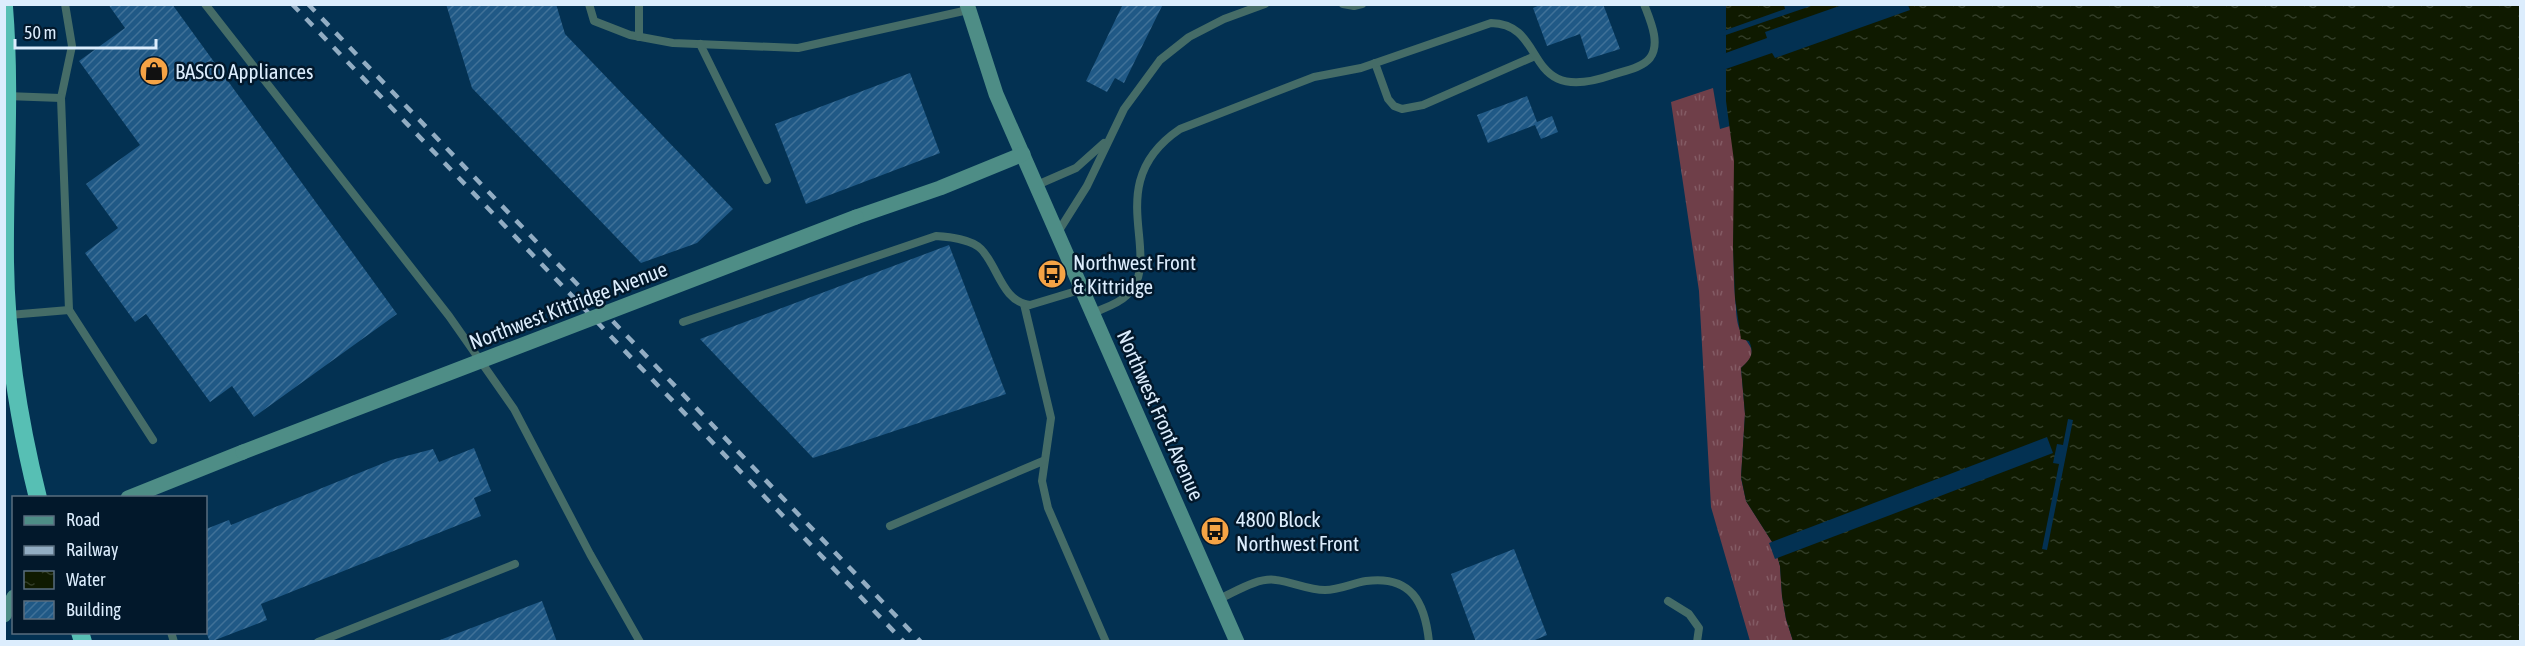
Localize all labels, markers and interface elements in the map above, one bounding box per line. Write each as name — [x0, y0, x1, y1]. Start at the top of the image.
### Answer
scale bar — [15, 12, 156, 50]
text: 50 m — [24, 22, 56, 43]
shop icon: BASCO Appliances — [138, 55, 170, 87]
place label: BASCO Appliances — [175, 59, 314, 83]
place label: Northwest Front & Kittridge — [1073, 250, 1196, 298]
street label: Northwest Kittridge Avenue — [466, 256, 670, 354]
bus stop icon: Northwest Front & Kittridge — [1036, 258, 1068, 290]
street label: Northwest Front Avenue — [1113, 326, 1209, 504]
legend — [12, 496, 207, 634]
place label: 4800 Block Northwest Front — [1236, 507, 1359, 555]
text: Road — [66, 509, 100, 530]
bus stop icon: 4800 Block Northwest Front — [1199, 515, 1231, 547]
text: Railway — [66, 539, 118, 560]
text: Water — [66, 569, 106, 590]
text: Building — [66, 599, 121, 620]

